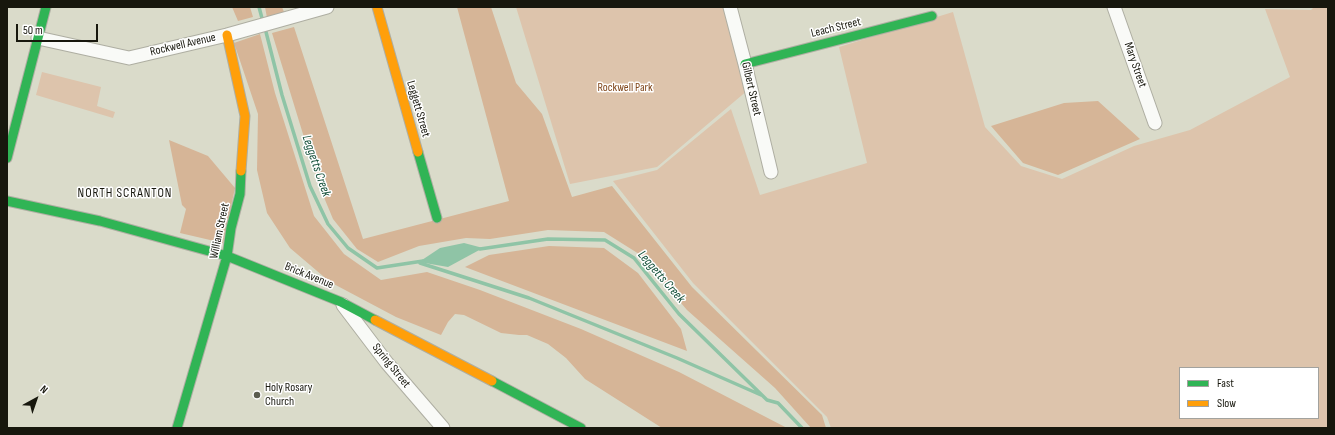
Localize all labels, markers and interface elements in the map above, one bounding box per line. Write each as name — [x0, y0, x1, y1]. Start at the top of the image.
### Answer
street label: Leach Street — [810, 15, 862, 41]
scale bar — [18, 16, 100, 42]
text: 50 m — [23, 23, 43, 38]
street label: Rockwell Avenue — [149, 30, 217, 60]
street label: Mary Street — [1121, 40, 1149, 90]
street label: Gilbert Street — [738, 61, 764, 117]
street label: Leggett Street — [403, 79, 433, 139]
park label: Rockwell Park — [597, 81, 653, 95]
water label: Leggetts Creek — [298, 133, 334, 199]
district label: NORTH SCRANTON — [78, 186, 172, 202]
street label: William Street — [207, 202, 233, 260]
water label: Leggetts Creek — [634, 248, 688, 306]
street label: Brick Avenue — [282, 260, 336, 292]
street label: Spring Street — [369, 341, 413, 391]
legend — [1179, 367, 1319, 419]
text: Fast — [1217, 376, 1234, 391]
north arrow — [16, 379, 56, 419]
place label: Holy Rosary Church — [265, 381, 312, 409]
text: N — [38, 383, 50, 396]
marker: Holy Rosary Church — [252, 390, 262, 400]
text: Slow — [1217, 396, 1236, 411]

